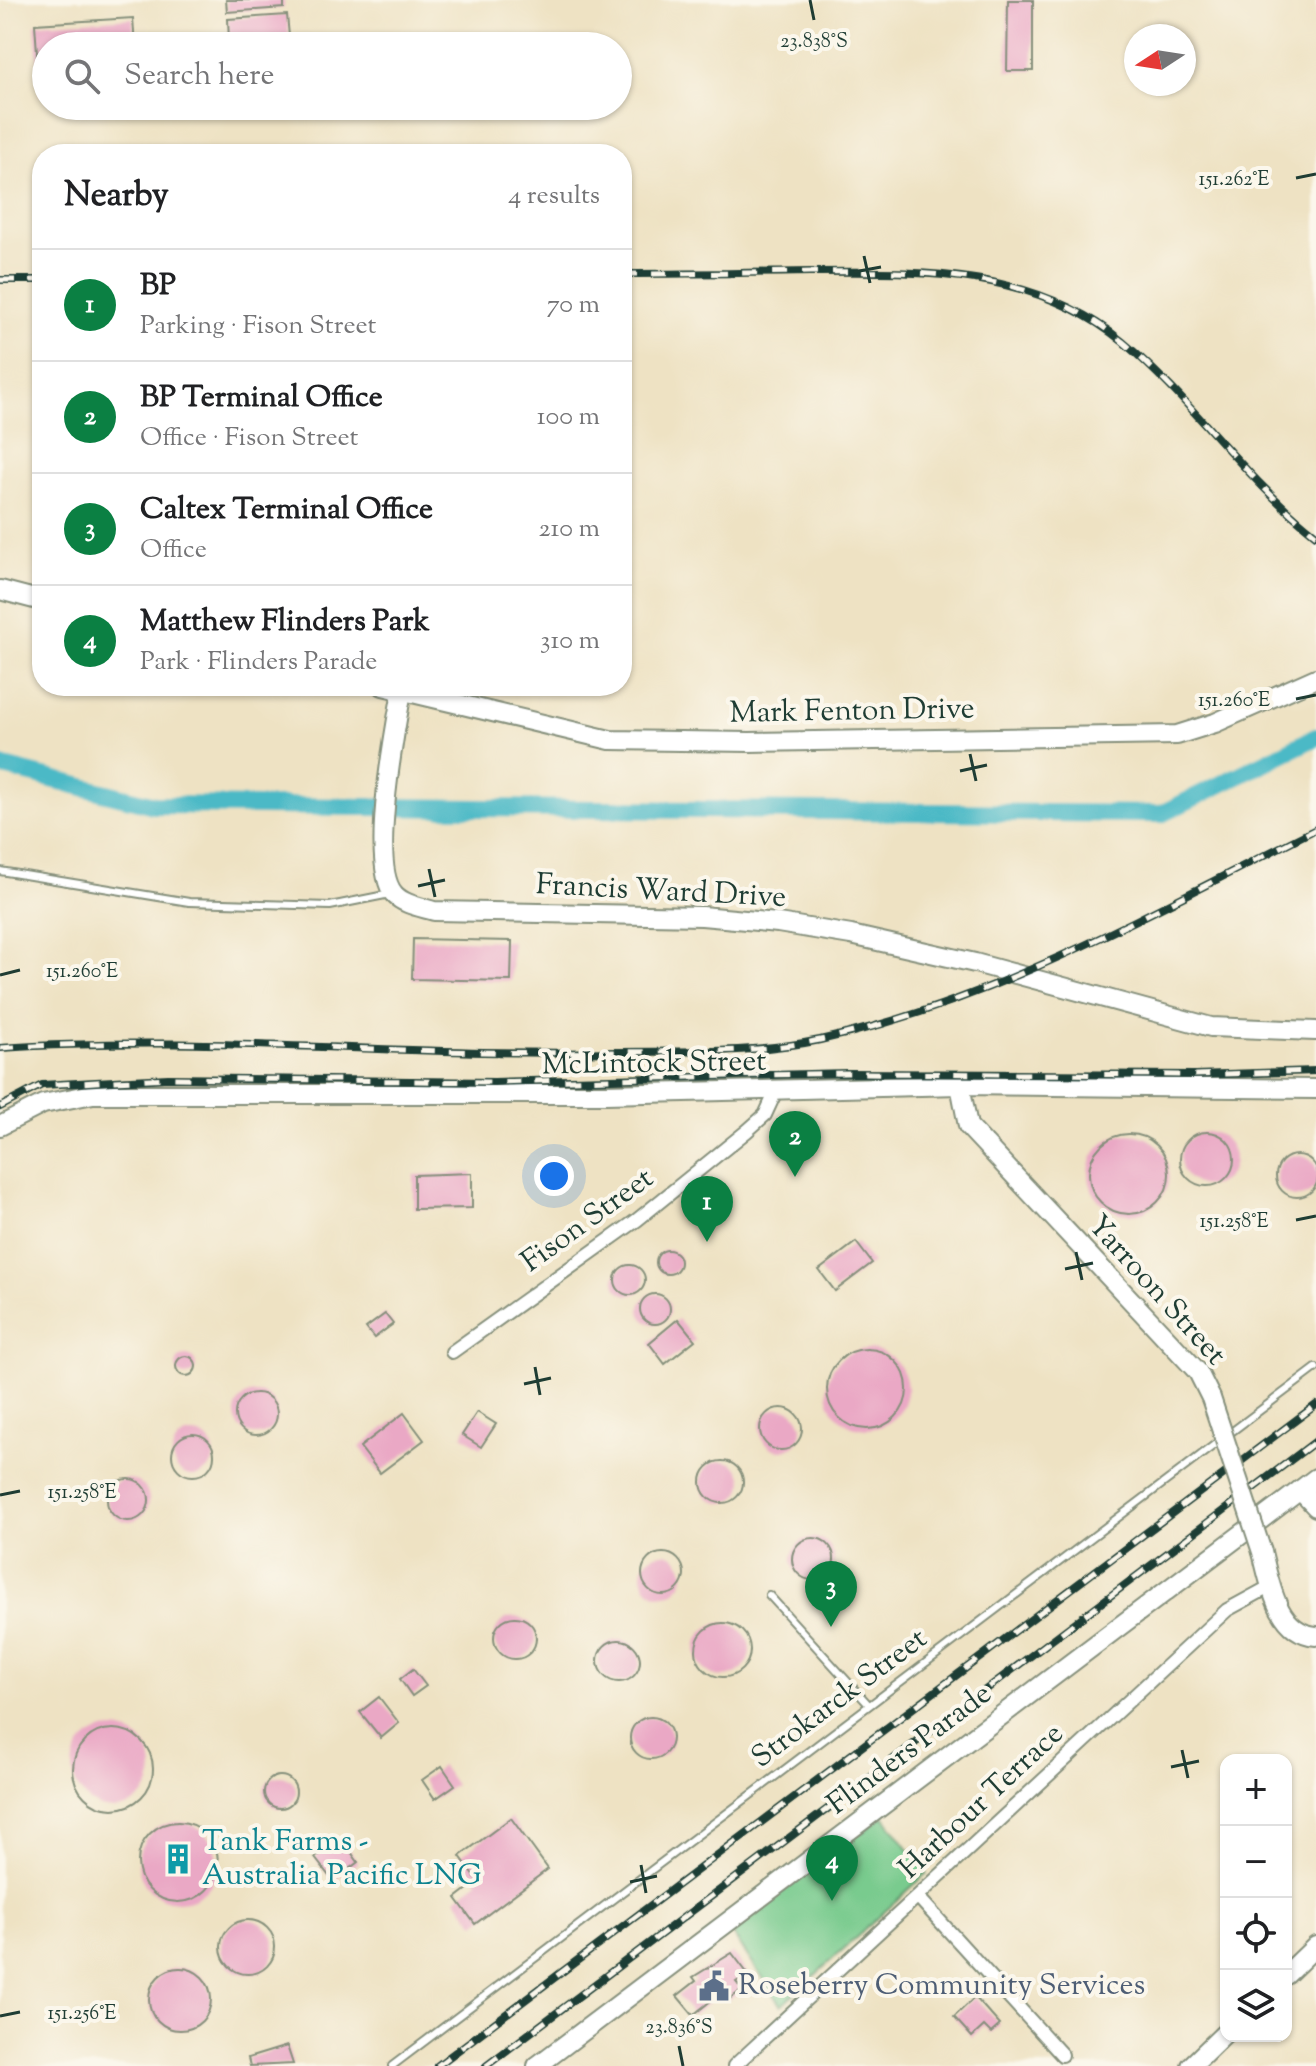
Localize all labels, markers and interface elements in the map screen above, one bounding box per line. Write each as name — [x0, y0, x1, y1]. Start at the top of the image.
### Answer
north arrow — [1124, 24, 1196, 96]
text: 23.838°S — [780, 28, 848, 57]
search box — [32, 32, 632, 120]
icon: search — [60, 54, 104, 98]
text: Search here — [124, 55, 274, 98]
text: 151.262°E — [1199, 166, 1269, 195]
text: Nearby — [64, 172, 169, 221]
text: 4 results — [508, 178, 600, 215]
text: BP — [140, 265, 176, 308]
text: 1 — [86, 287, 94, 324]
text: 70 m — [547, 287, 600, 324]
text: Parking · Fison Street — [140, 308, 376, 345]
text: BP Terminal Office — [140, 377, 383, 420]
text: 2 — [84, 399, 96, 436]
text: 100 m — [537, 399, 600, 436]
text: Office · Fison Street — [140, 420, 358, 457]
text: Caltex Terminal Office — [140, 489, 433, 532]
text: 3 — [85, 511, 95, 548]
text: 210 m — [538, 511, 600, 548]
text: Office — [140, 532, 207, 569]
text: Matthew Flinders Park — [140, 601, 430, 644]
text: 4 — [83, 623, 97, 660]
text: 310 m — [540, 623, 600, 660]
text: Park · Flinders Parade — [140, 644, 377, 681]
text: 151.260°E — [1198, 687, 1270, 716]
street label: Mark Fenton Drive — [729, 688, 975, 736]
street label: Francis Ward Drive — [535, 864, 787, 920]
text: 151.260°E — [46, 958, 118, 987]
street label: McLintock Street — [541, 1041, 767, 1087]
pin: 2 — [769, 1111, 821, 1177]
your location — [534, 1156, 574, 1196]
street label: Fison Street — [513, 1158, 663, 1284]
pin: 1 — [681, 1176, 733, 1242]
street label: Yarroon Street — [1077, 1206, 1235, 1376]
text: 151.258°E — [1200, 1208, 1268, 1237]
text: 151.258°E — [48, 1479, 116, 1508]
pin: 3 — [805, 1561, 857, 1627]
street label: Strokarck Street — [743, 1619, 937, 1779]
street label: Flinders Parade — [819, 1674, 1001, 1826]
street label: Harbour Terrace — [890, 1714, 1074, 1890]
map controls — [1220, 1754, 1292, 2042]
button: + — [1220, 1754, 1292, 1826]
place label: Tank Farms - Australia Pacific LNG — [202, 1821, 482, 1898]
button: − — [1220, 1826, 1292, 1898]
pin: 4 — [806, 1835, 858, 1901]
building icon: Tank Farms - Australia Pacific LNG — [161, 1842, 195, 1876]
button: locate — [1220, 1898, 1292, 1970]
place label: Roseberry Community Services — [738, 1965, 1145, 2008]
public building icon: Roseberry Community Services — [697, 1969, 731, 2003]
button: layers — [1220, 1970, 1292, 2042]
text: 151.256°E — [48, 2000, 116, 2029]
text: 23.836°S — [645, 2014, 713, 2043]

